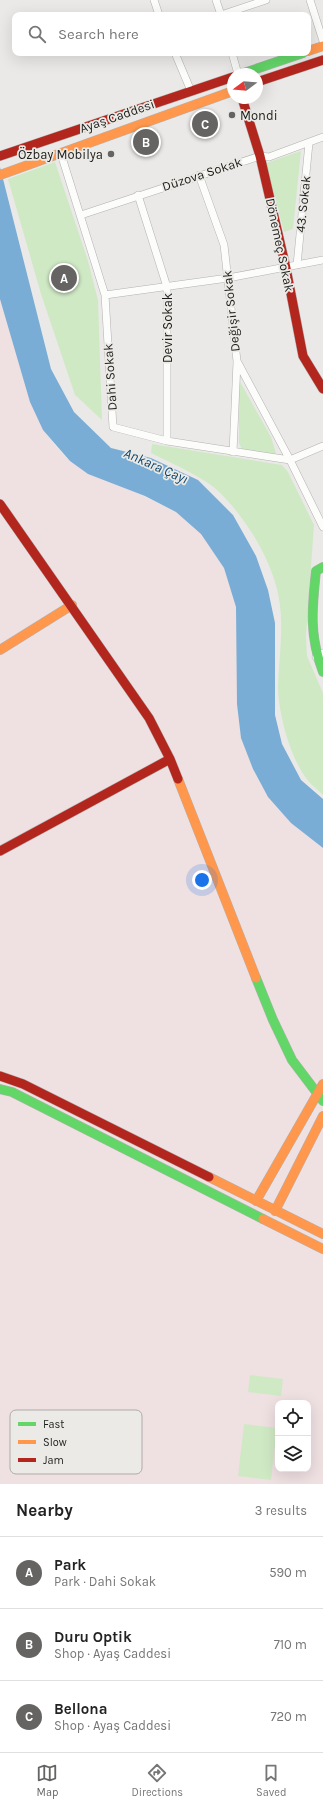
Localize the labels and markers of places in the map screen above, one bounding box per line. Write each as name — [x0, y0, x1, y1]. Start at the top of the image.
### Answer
place label: Mondi — [240, 108, 278, 123]
pin: C — [192, 109, 218, 139]
marker: Mondi — [227, 110, 237, 120]
pin: B — [133, 127, 159, 157]
place label: Özbay Mobilya — [18, 146, 103, 162]
marker: Özbay Mobilya — [106, 149, 116, 159]
pin: A — [51, 263, 77, 293]

